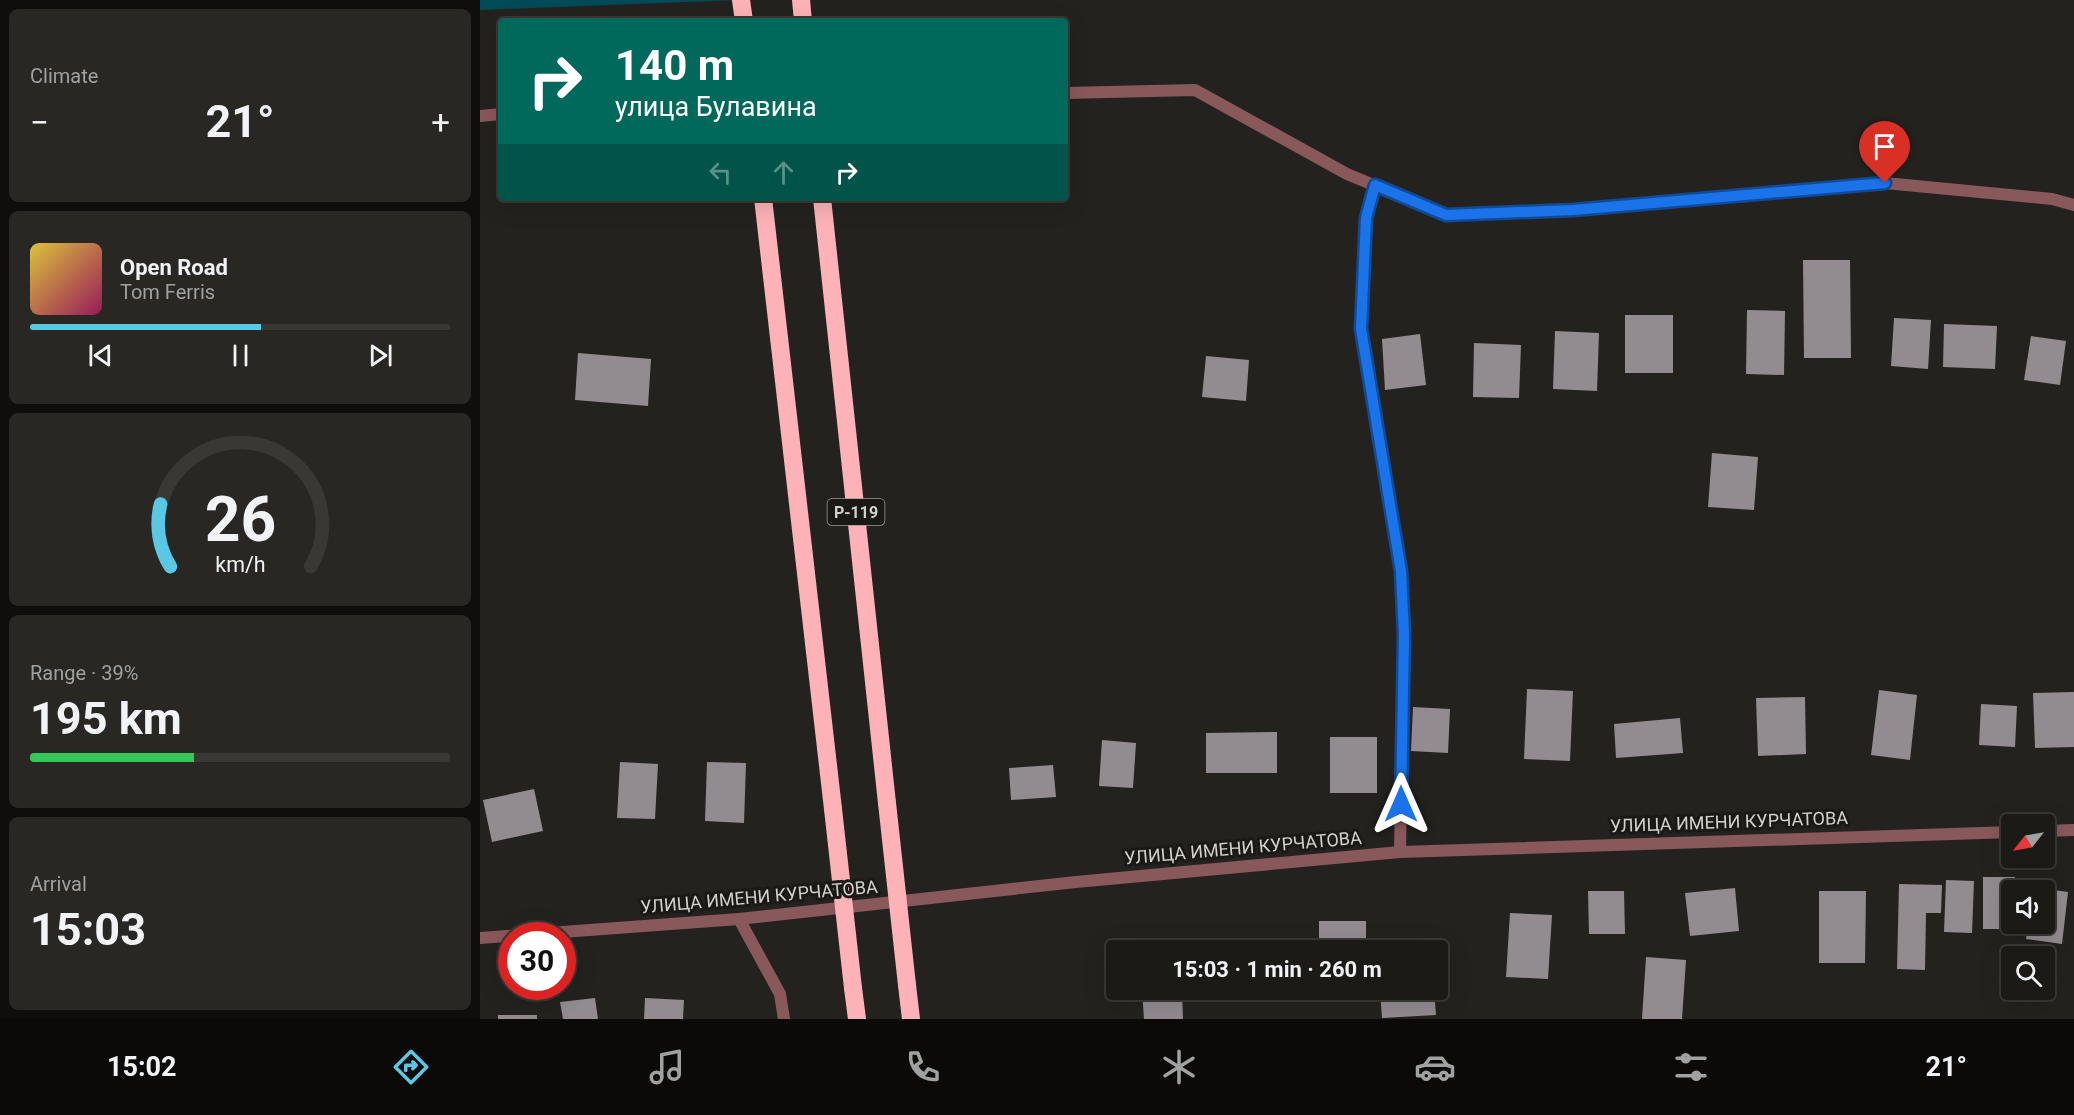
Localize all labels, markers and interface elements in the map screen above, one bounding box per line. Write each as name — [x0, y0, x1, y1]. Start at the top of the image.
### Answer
text: 140 m — [615, 41, 734, 90]
icon: right — [516, 42, 594, 120]
text: Climate — [30, 64, 98, 88]
text: улица Булавина — [615, 91, 817, 123]
text: 21° — [205, 95, 275, 148]
text: − — [30, 103, 49, 142]
text: + — [431, 103, 450, 142]
pin — [1859, 121, 1910, 183]
icon: arrive — [1868, 130, 1901, 163]
icon: left — [704, 156, 737, 189]
icon: ahead — [767, 156, 800, 189]
icon: right — [830, 156, 863, 189]
text: Open Road — [120, 255, 228, 280]
text: Tom Ferris — [120, 280, 215, 304]
icon: previous — [84, 339, 117, 372]
icon: pause — [224, 339, 257, 372]
icon: next — [364, 339, 397, 372]
text: 26 — [204, 483, 276, 556]
road number: Р-119 — [828, 499, 884, 525]
text: km/h — [215, 552, 265, 577]
text: Range · 39% — [30, 661, 138, 685]
text: 195 km — [30, 692, 182, 745]
position arrow — [1369, 772, 1433, 836]
street label: УЛИЦА ИМЕНИ КУРЧАТОВА — [1610, 807, 1849, 836]
north arrow — [2001, 814, 2055, 868]
map controls — [2001, 814, 2055, 1000]
street label: УЛИЦА ИМЕНИ КУРЧАТОВА — [1123, 827, 1363, 868]
text: Arrival — [30, 872, 87, 896]
street label: УЛИЦА ИМЕНИ КУРЧАТОВА — [639, 876, 879, 917]
button: sound — [2001, 880, 2055, 934]
text: 15:03 — [30, 903, 146, 956]
speed limit sign: 30 — [498, 922, 576, 1000]
button: search — [2001, 946, 2055, 1000]
text: 15:03 · 1 min · 260 m — [1172, 957, 1382, 982]
icon: directions — [390, 1046, 432, 1088]
icon: music — [646, 1046, 688, 1088]
icon: phone — [902, 1046, 944, 1088]
icon: climate — [1158, 1046, 1200, 1088]
icon: car — [1414, 1046, 1456, 1088]
icon: filters — [1670, 1046, 1712, 1088]
text: 15:02 — [107, 1051, 177, 1083]
text: 21° — [1926, 1051, 1967, 1083]

